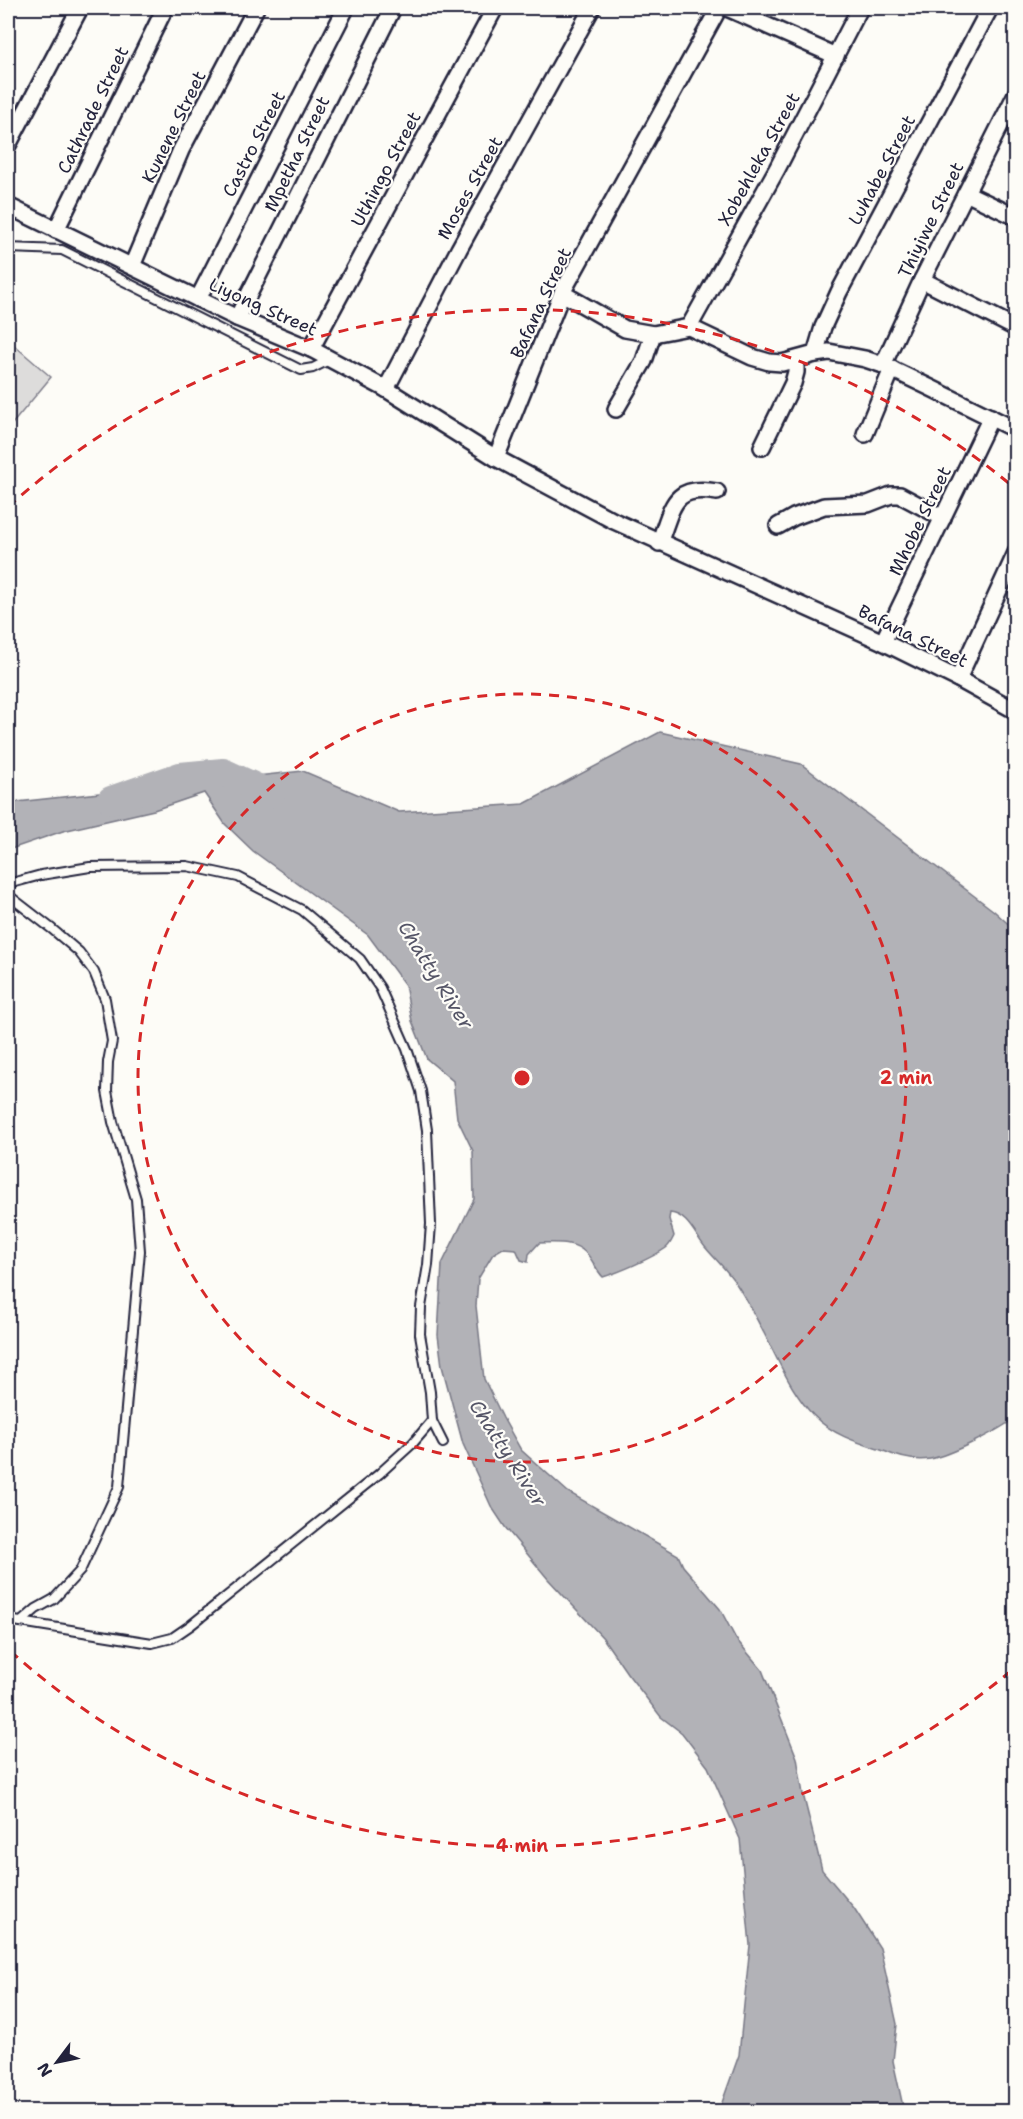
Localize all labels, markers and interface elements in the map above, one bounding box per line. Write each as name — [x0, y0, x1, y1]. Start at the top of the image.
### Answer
street label: Cathrade Street — [52, 42, 134, 178]
street label: Kunene Street — [136, 67, 212, 187]
street label: Castro Street — [217, 87, 291, 201]
street label: Xobehleka Street — [712, 88, 806, 230]
street label: Mpetha Street — [259, 92, 336, 216]
street label: Uthingo Street — [346, 107, 426, 231]
street label: Luhabe Street — [843, 111, 921, 229]
street label: Moses Street — [432, 132, 508, 244]
street label: Thiyiwe Street — [893, 158, 969, 282]
street label: Bafana Street — [505, 244, 577, 362]
street label: Liyong Street — [205, 272, 321, 342]
street label: Mhobe Street — [883, 462, 957, 580]
street label: Bafana Street — [854, 599, 972, 673]
water label: Chatty River — [392, 916, 480, 1035]
text: 2 min — [880, 1066, 932, 1090]
centre of rings — [512, 1068, 532, 1088]
water label: Chatty River — [464, 1394, 553, 1512]
text: 4 min — [496, 1834, 548, 1858]
north arrow — [27, 2032, 87, 2092]
text: N — [32, 2059, 57, 2081]

